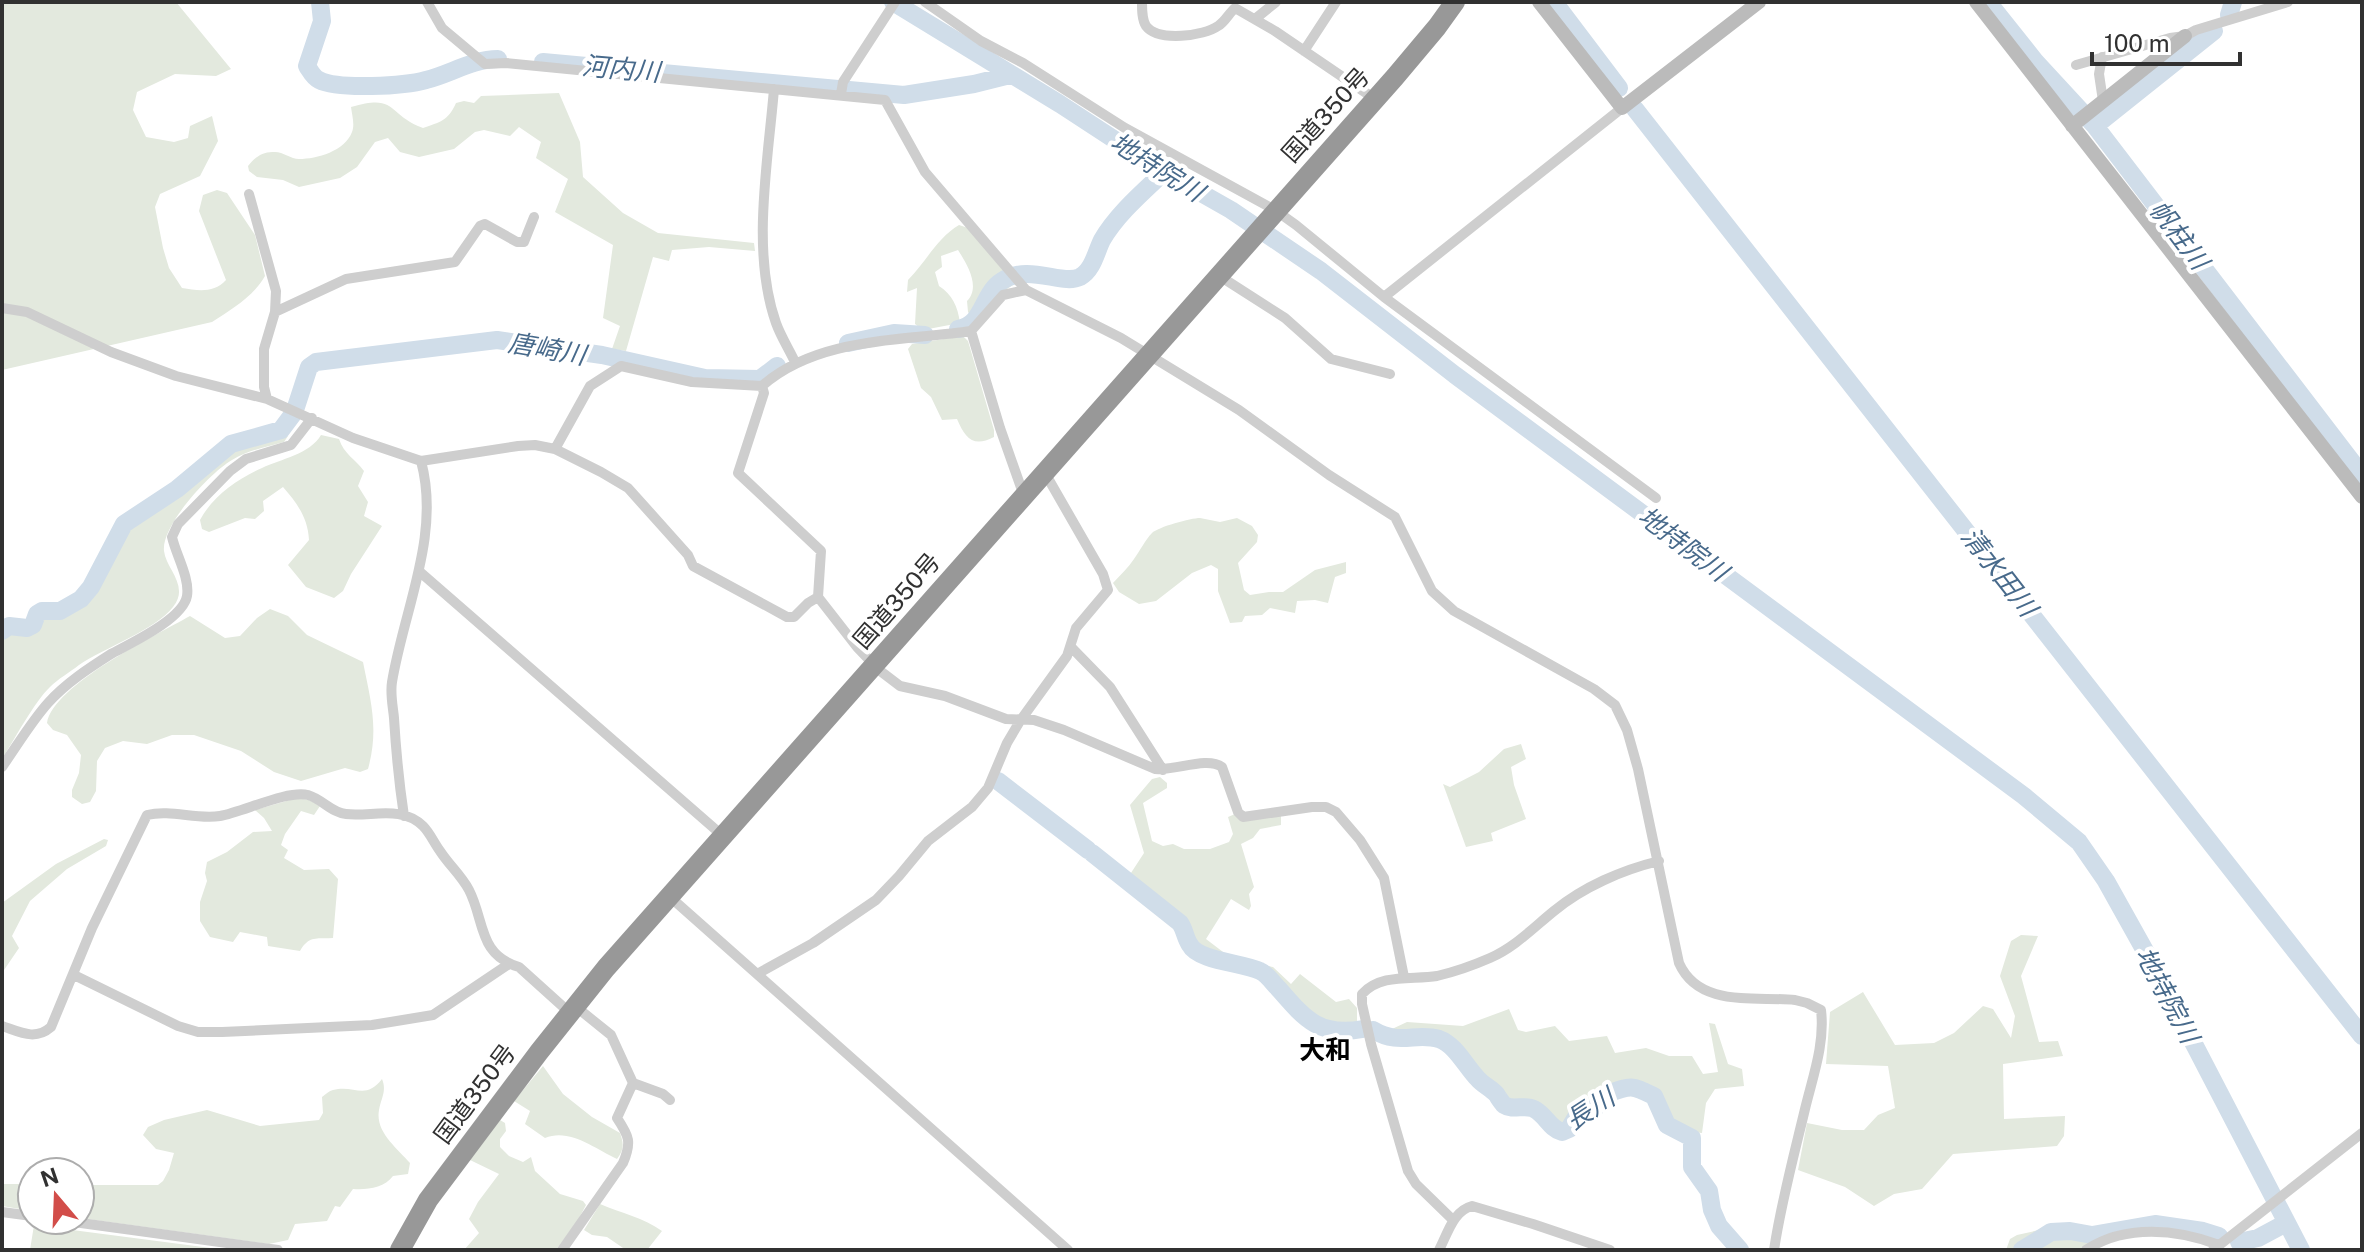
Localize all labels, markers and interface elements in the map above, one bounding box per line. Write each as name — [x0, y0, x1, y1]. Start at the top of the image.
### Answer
scale bar — [2092, 16, 2240, 66]
text: 100 m — [2104, 29, 2170, 57]
water label: 河内川 — [581, 50, 664, 88]
street label: 国道350号 — [1276, 61, 1375, 167]
water label: 地持院川 — [1105, 126, 1212, 209]
water label: 帆柱川 — [2144, 194, 2217, 278]
water label: 唐崎川 — [506, 326, 591, 371]
water label: 地持院川 — [1632, 500, 1737, 589]
water label: 清水田川 — [1955, 521, 2045, 625]
street label: 国道350号 — [847, 547, 945, 654]
water label: 地持院川 — [2129, 942, 2207, 1051]
district label: 大和 — [1299, 1034, 1351, 1065]
street label: 国道350号 — [428, 1038, 521, 1149]
water label: 長川 — [1559, 1080, 1622, 1136]
north arrow — [16, 1156, 96, 1236]
text: N — [37, 1162, 62, 1192]

